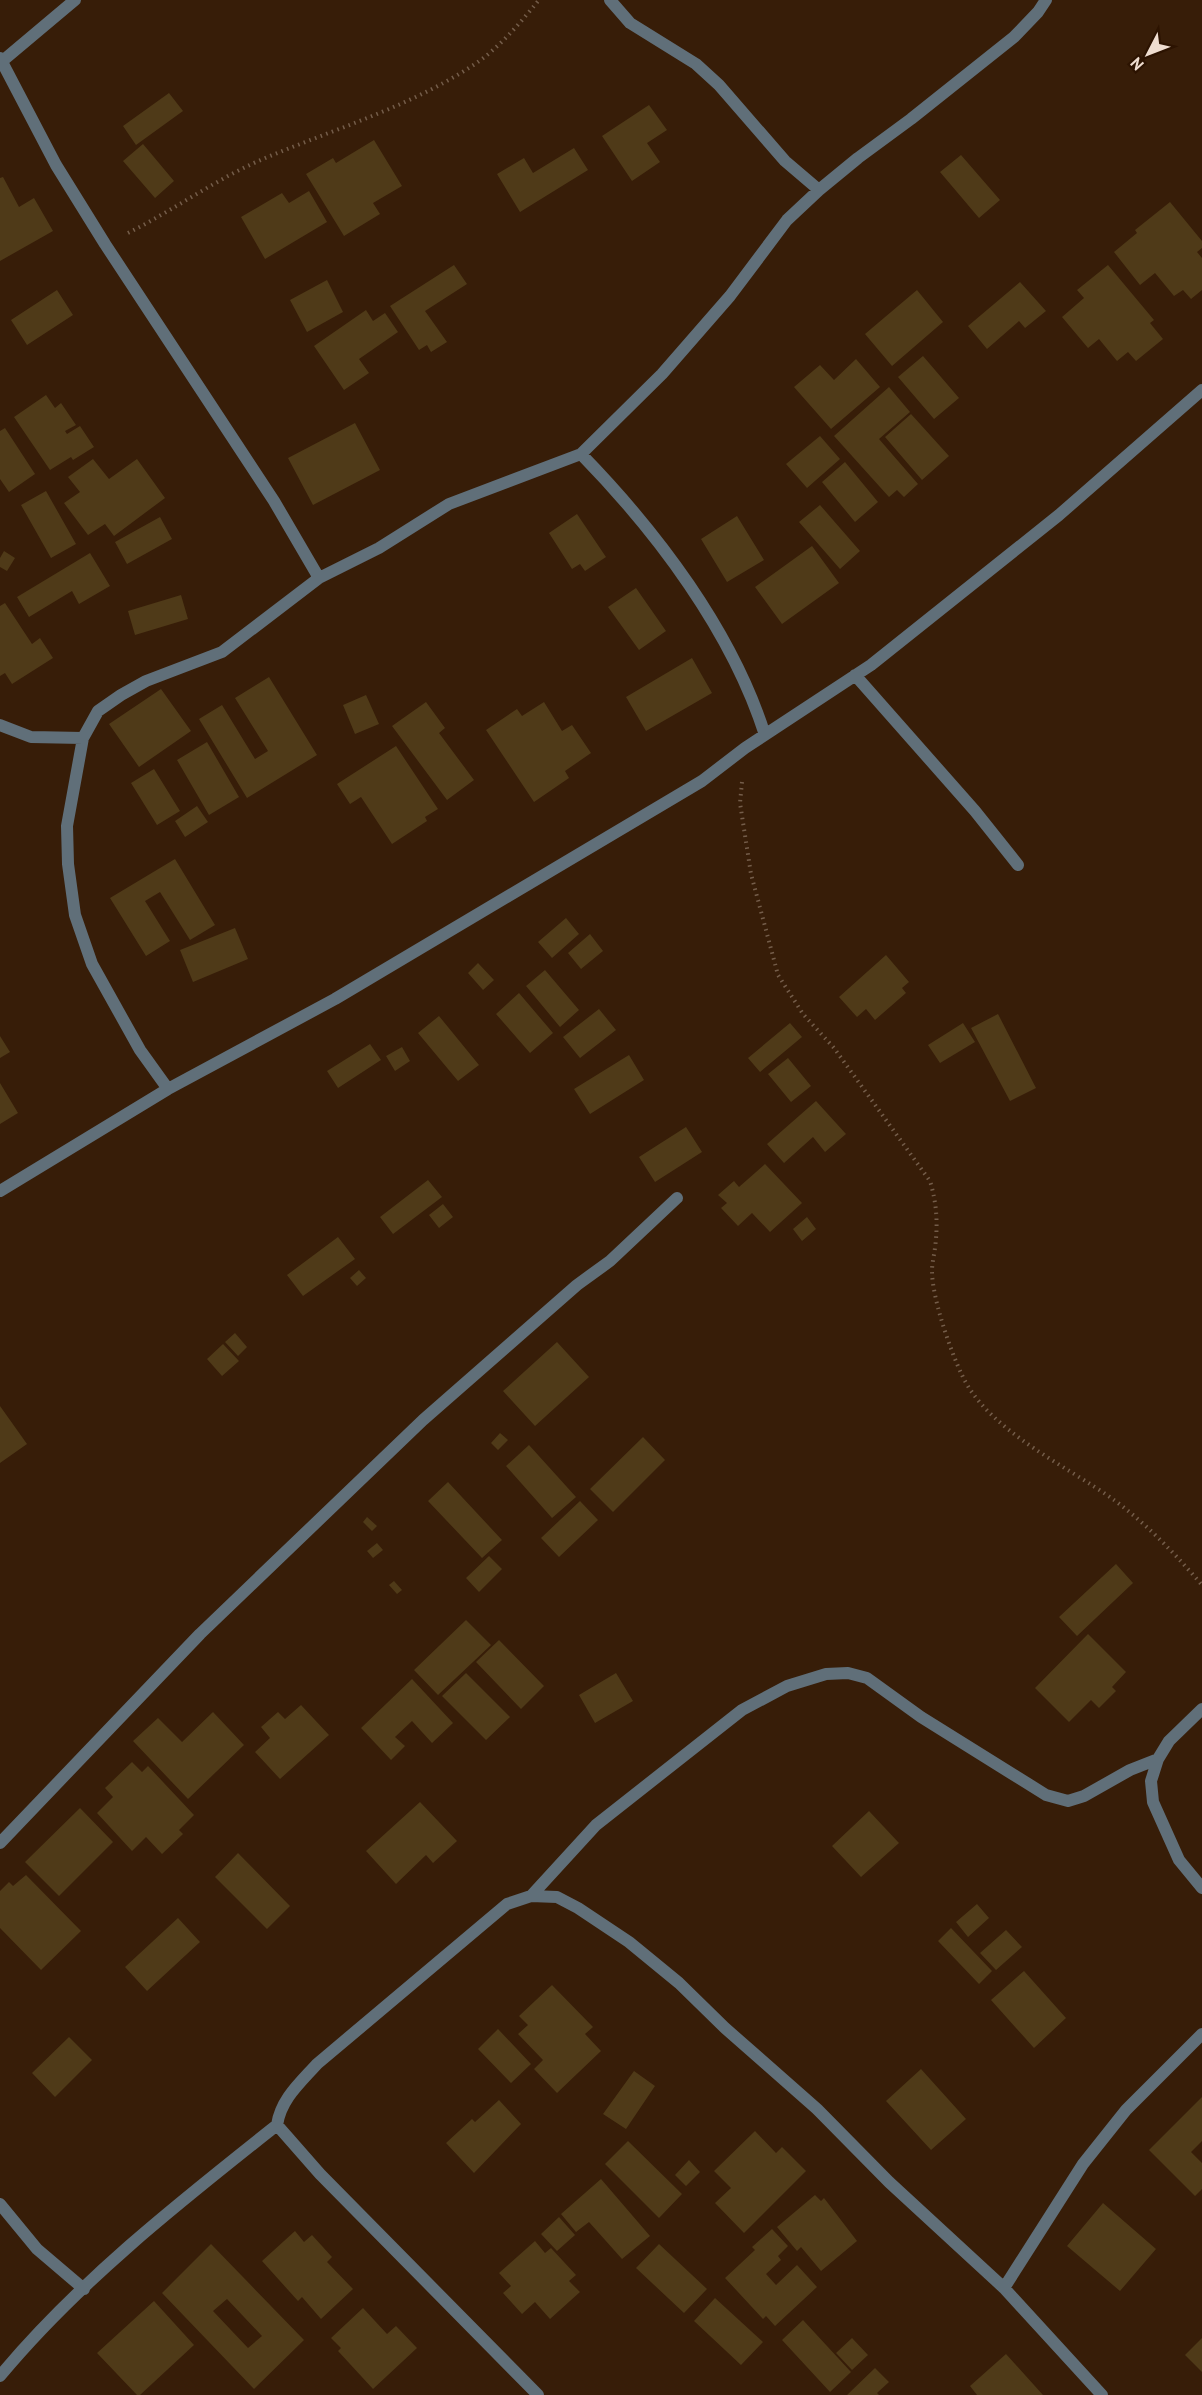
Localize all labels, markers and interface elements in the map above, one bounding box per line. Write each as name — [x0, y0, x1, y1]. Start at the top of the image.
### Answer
north arrow — [1118, 24, 1178, 84]
text: N — [1126, 53, 1148, 75]

